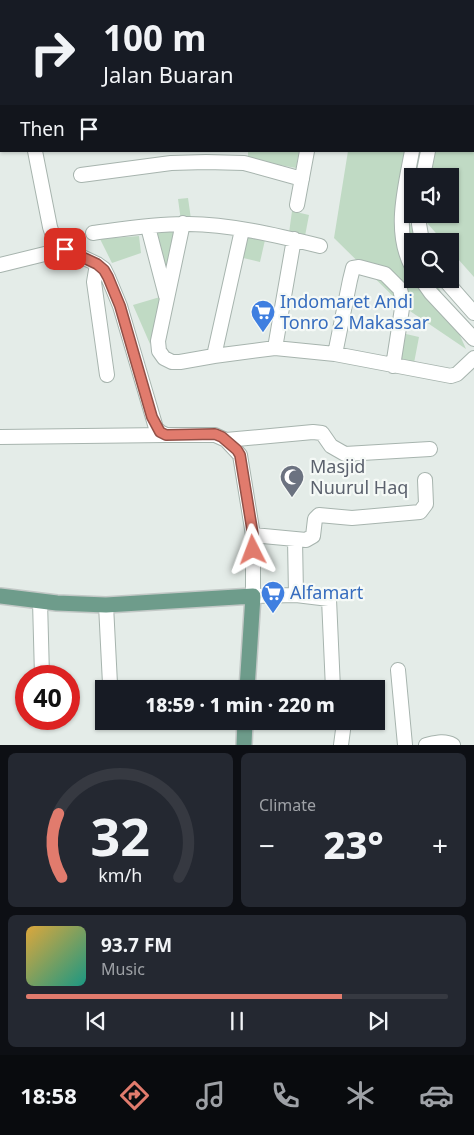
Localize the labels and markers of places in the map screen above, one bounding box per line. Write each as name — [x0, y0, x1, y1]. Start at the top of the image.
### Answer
pin — [44, 228, 86, 270]
place label: Indomaret Andi Tonro 2 Makassar — [280, 289, 430, 334]
supermarket icon: Indomaret Andi Tonro 2 Makassar — [250, 299, 276, 333]
place label: Masjid Nuurul Haq — [310, 454, 408, 499]
mosque icon: Masjid Nuurul Haq — [279, 464, 305, 498]
supermarket icon: Alfamart — [260, 580, 286, 614]
place label: Alfamart — [290, 580, 364, 604]

